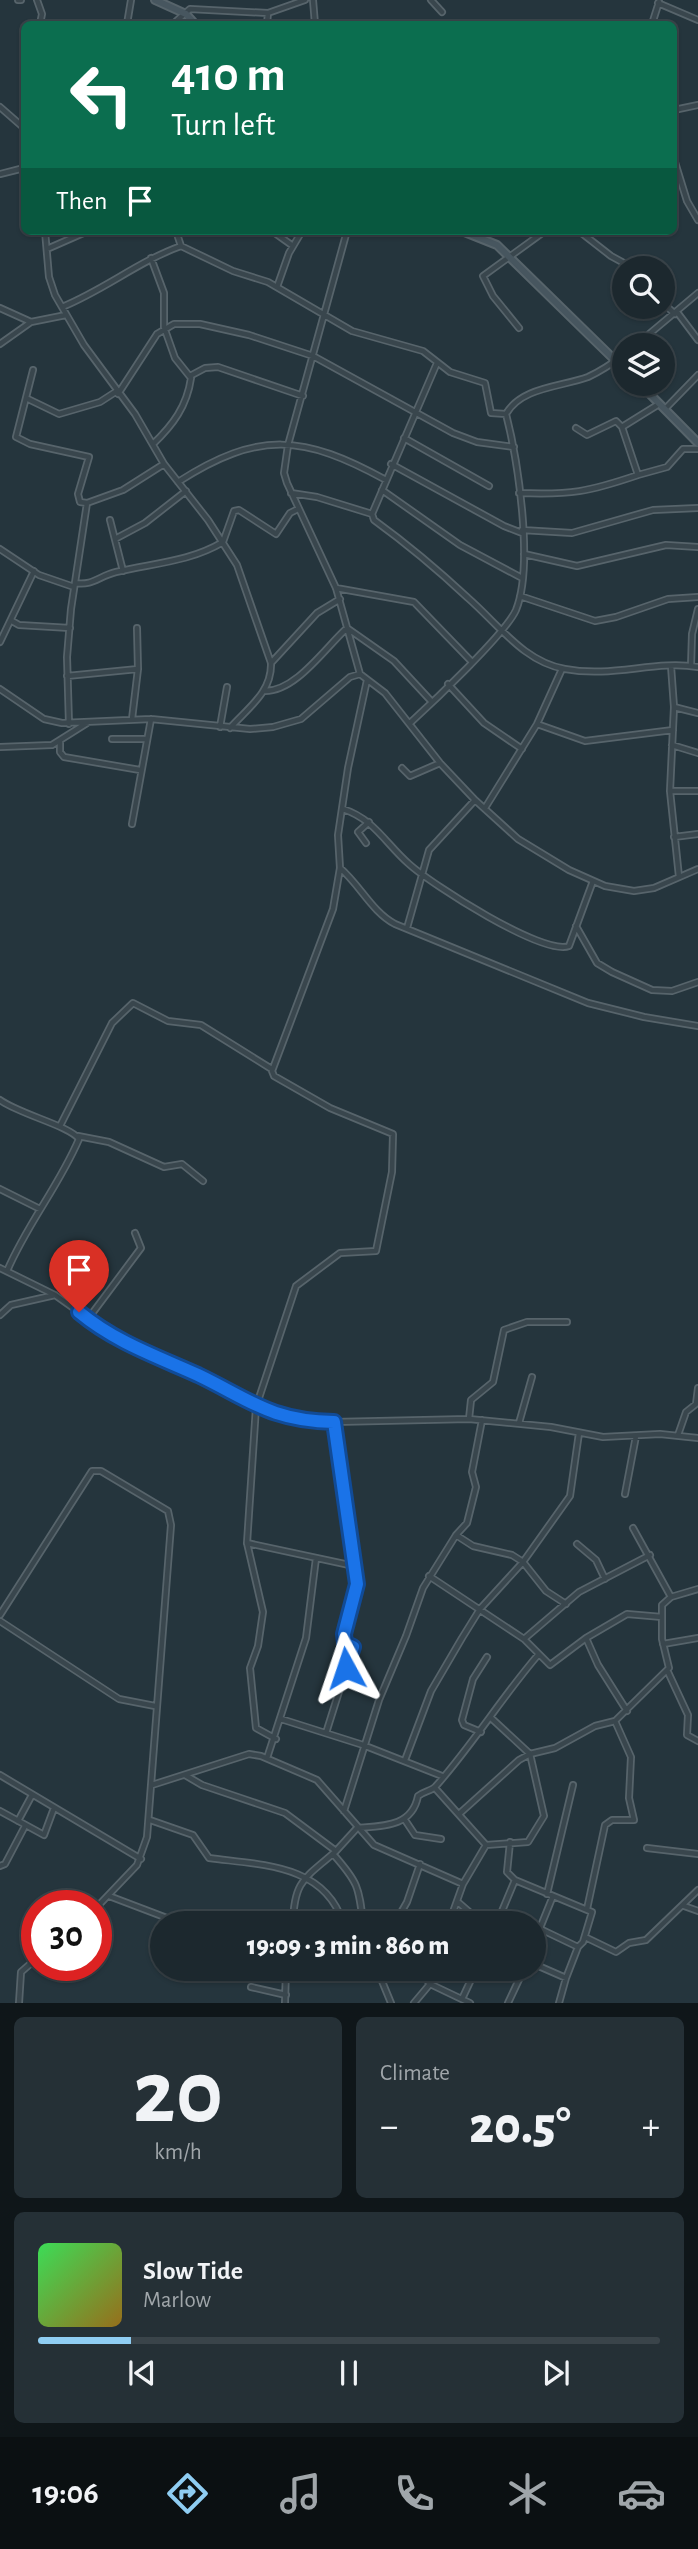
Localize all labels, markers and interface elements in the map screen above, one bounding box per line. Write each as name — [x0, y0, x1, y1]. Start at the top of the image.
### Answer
icon: left — [56, 49, 147, 140]
text: 410 m — [171, 51, 286, 100]
text: Turn left — [171, 109, 275, 141]
icon: arrive — [121, 182, 159, 220]
text: Then — [56, 188, 107, 214]
map controls — [612, 256, 675, 396]
button: search — [612, 256, 675, 319]
button: layers — [612, 333, 675, 396]
pin — [49, 1240, 109, 1312]
icon: arrive — [60, 1251, 98, 1289]
position arrow — [309, 1631, 383, 1705]
speed limit sign: 30 — [21, 1890, 112, 1981]
text: 19:09 · 3 min · 860 m — [247, 1933, 449, 1959]
text: 20 — [133, 2048, 223, 2139]
text: Climate — [380, 2062, 450, 2085]
text: 20.5° — [469, 2100, 571, 2152]
text: − — [380, 2108, 398, 2146]
text: + — [642, 2108, 660, 2146]
text: km/h — [154, 2141, 202, 2164]
text: Slow Tide — [143, 2258, 243, 2284]
text: Marlow — [143, 2289, 211, 2312]
icon: previous — [123, 2354, 161, 2392]
icon: pause — [330, 2354, 368, 2392]
icon: next — [537, 2354, 575, 2392]
icon: directions — [163, 2469, 212, 2518]
icon: music — [276, 2469, 325, 2518]
icon: phone — [390, 2469, 439, 2518]
icon: climate — [503, 2469, 552, 2518]
icon: car — [617, 2469, 666, 2518]
text: 19:06 — [32, 2477, 99, 2509]

